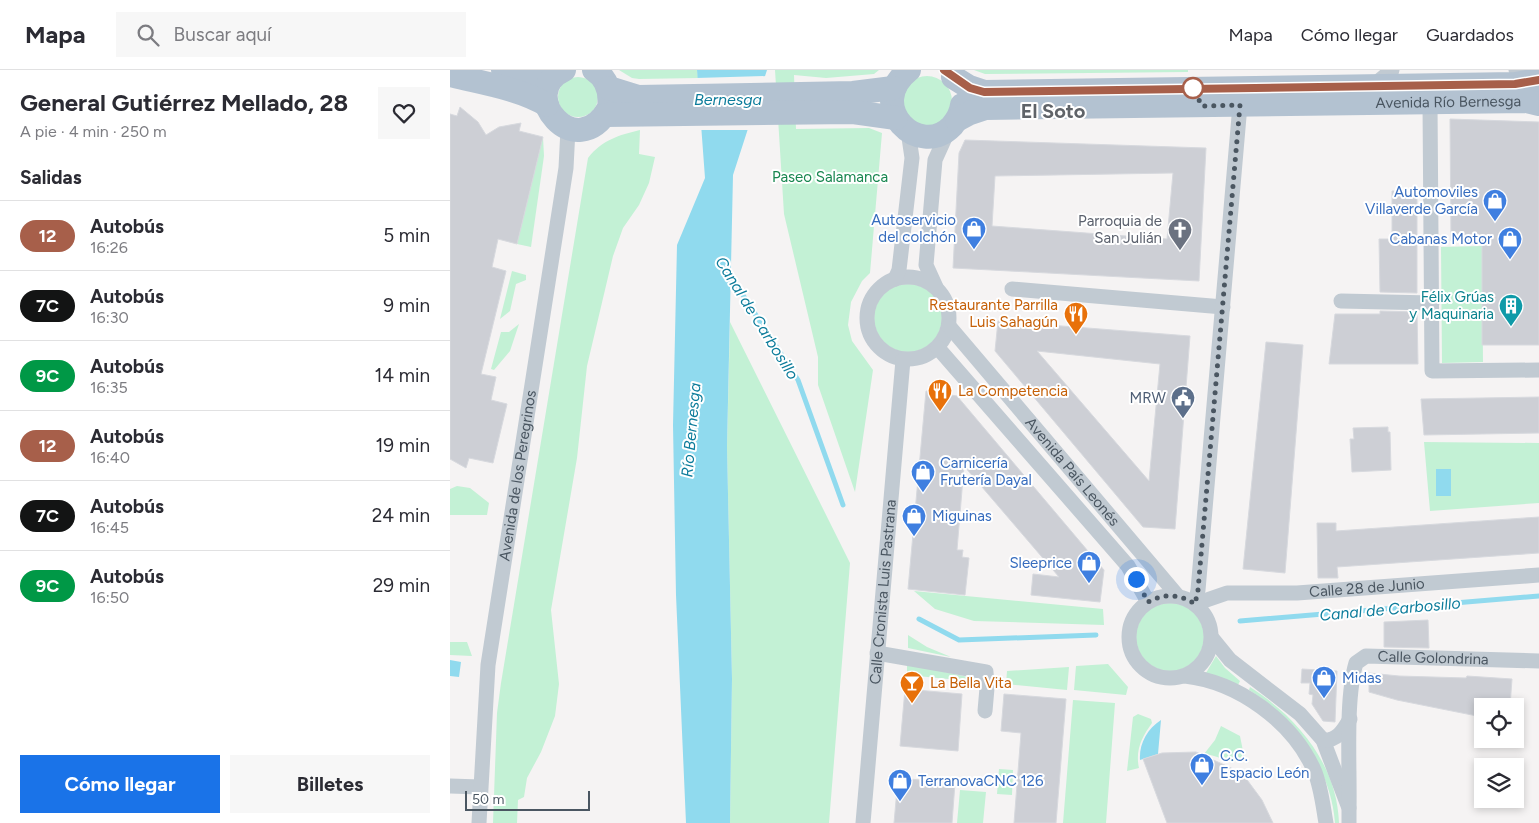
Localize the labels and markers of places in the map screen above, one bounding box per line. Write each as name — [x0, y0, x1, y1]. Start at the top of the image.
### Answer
unlabelled marker — [1182, 77, 1204, 99]
place label: Automoviles Villaverde García — [1365, 183, 1478, 218]
shop icon: Automoviles Villaverde García — [1482, 188, 1508, 222]
place label: Autoservicio del colchón — [871, 211, 956, 246]
place label: Parroquia de San Julián — [1078, 212, 1162, 247]
shop icon: Autoservicio del colchón — [961, 216, 987, 250]
church icon: Parroquia de San Julián — [1167, 217, 1193, 251]
shop icon: Cabanas Motor — [1497, 226, 1523, 260]
place label: Cabanas Motor — [1390, 230, 1492, 248]
place label: Félix Grúas y Maquinaria — [1409, 288, 1494, 323]
building icon: Félix Grúas y Maquinaria — [1498, 293, 1524, 327]
place label: Restaurante Parrilla Luis Sahagún — [929, 296, 1058, 331]
restaurant icon: Restaurante Parrilla Luis Sahagún — [1063, 301, 1089, 335]
restaurant icon: La Competencia — [927, 378, 953, 412]
place label: La Competencia — [958, 382, 1068, 400]
public building icon: MRW — [1170, 385, 1196, 419]
place label: MRW — [1130, 389, 1167, 407]
place label: Carnicería Frutería Dayal — [940, 454, 1032, 489]
shop icon: Carnicería Frutería Dayal — [910, 459, 936, 493]
shop icon: Miguinas — [901, 503, 927, 537]
place label: Miguinas — [932, 507, 992, 525]
shop icon: Sleeprice — [1076, 550, 1102, 584]
place label: Sleeprice — [1009, 554, 1072, 572]
shop icon: Midas — [1311, 665, 1337, 699]
place label: Midas — [1342, 669, 1382, 687]
bar icon: La Bella Vita — [899, 670, 925, 704]
place label: La Bella Vita — [930, 674, 1012, 692]
place label: C.C. Espacio León — [1220, 747, 1309, 782]
shop icon: C.C. Espacio León — [1189, 752, 1215, 786]
shop icon: TerranovaCNC 126 — [887, 768, 913, 802]
place label: TerranovaCNC 126 — [918, 772, 1044, 790]

